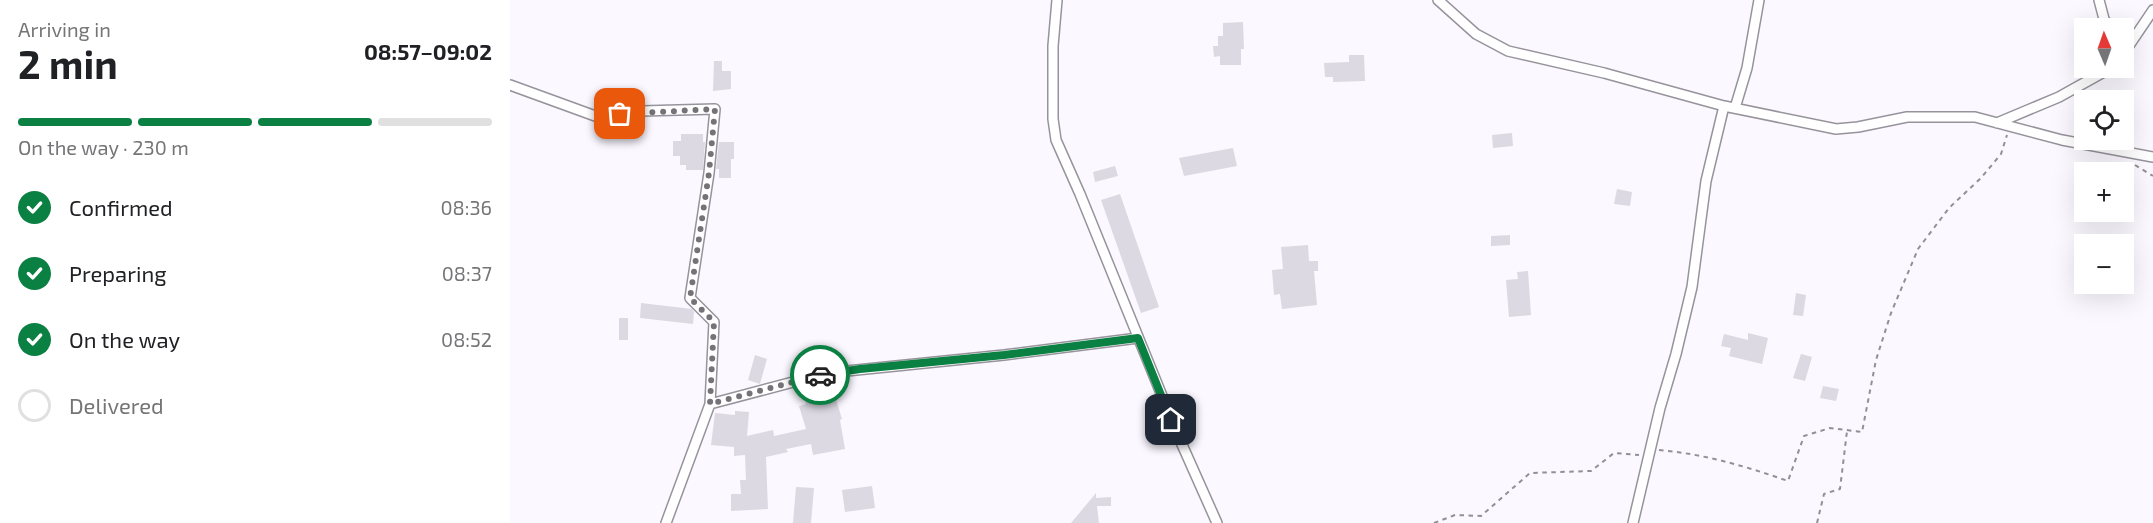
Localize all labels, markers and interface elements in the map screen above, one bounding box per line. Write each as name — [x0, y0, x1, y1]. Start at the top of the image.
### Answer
text: Arriving in — [18, 17, 111, 41]
north arrow — [2074, 18, 2134, 78]
map controls — [2074, 18, 2134, 294]
text: 08:57–09:02 — [364, 38, 492, 64]
text: 2 min — [18, 40, 118, 87]
pin — [594, 88, 645, 139]
button: locate — [2074, 90, 2134, 150]
icon: bag — [603, 97, 636, 130]
text: On the way · 230 m — [18, 135, 189, 159]
button: + — [2074, 162, 2134, 222]
icon: check — [18, 191, 51, 224]
text: Confirmed — [69, 194, 173, 220]
text: 08:36 — [441, 195, 492, 219]
button: − — [2074, 234, 2134, 294]
icon: check — [18, 257, 51, 290]
text: Preparing — [69, 260, 167, 286]
text: 08:37 — [442, 261, 492, 285]
icon: check — [18, 323, 51, 356]
text: On the way — [69, 326, 180, 352]
text: 08:52 — [441, 327, 492, 351]
courier — [790, 345, 850, 405]
icon: car — [804, 359, 837, 392]
text: Delivered — [69, 392, 164, 418]
pin — [1145, 394, 1196, 445]
icon: home — [1154, 403, 1187, 436]

